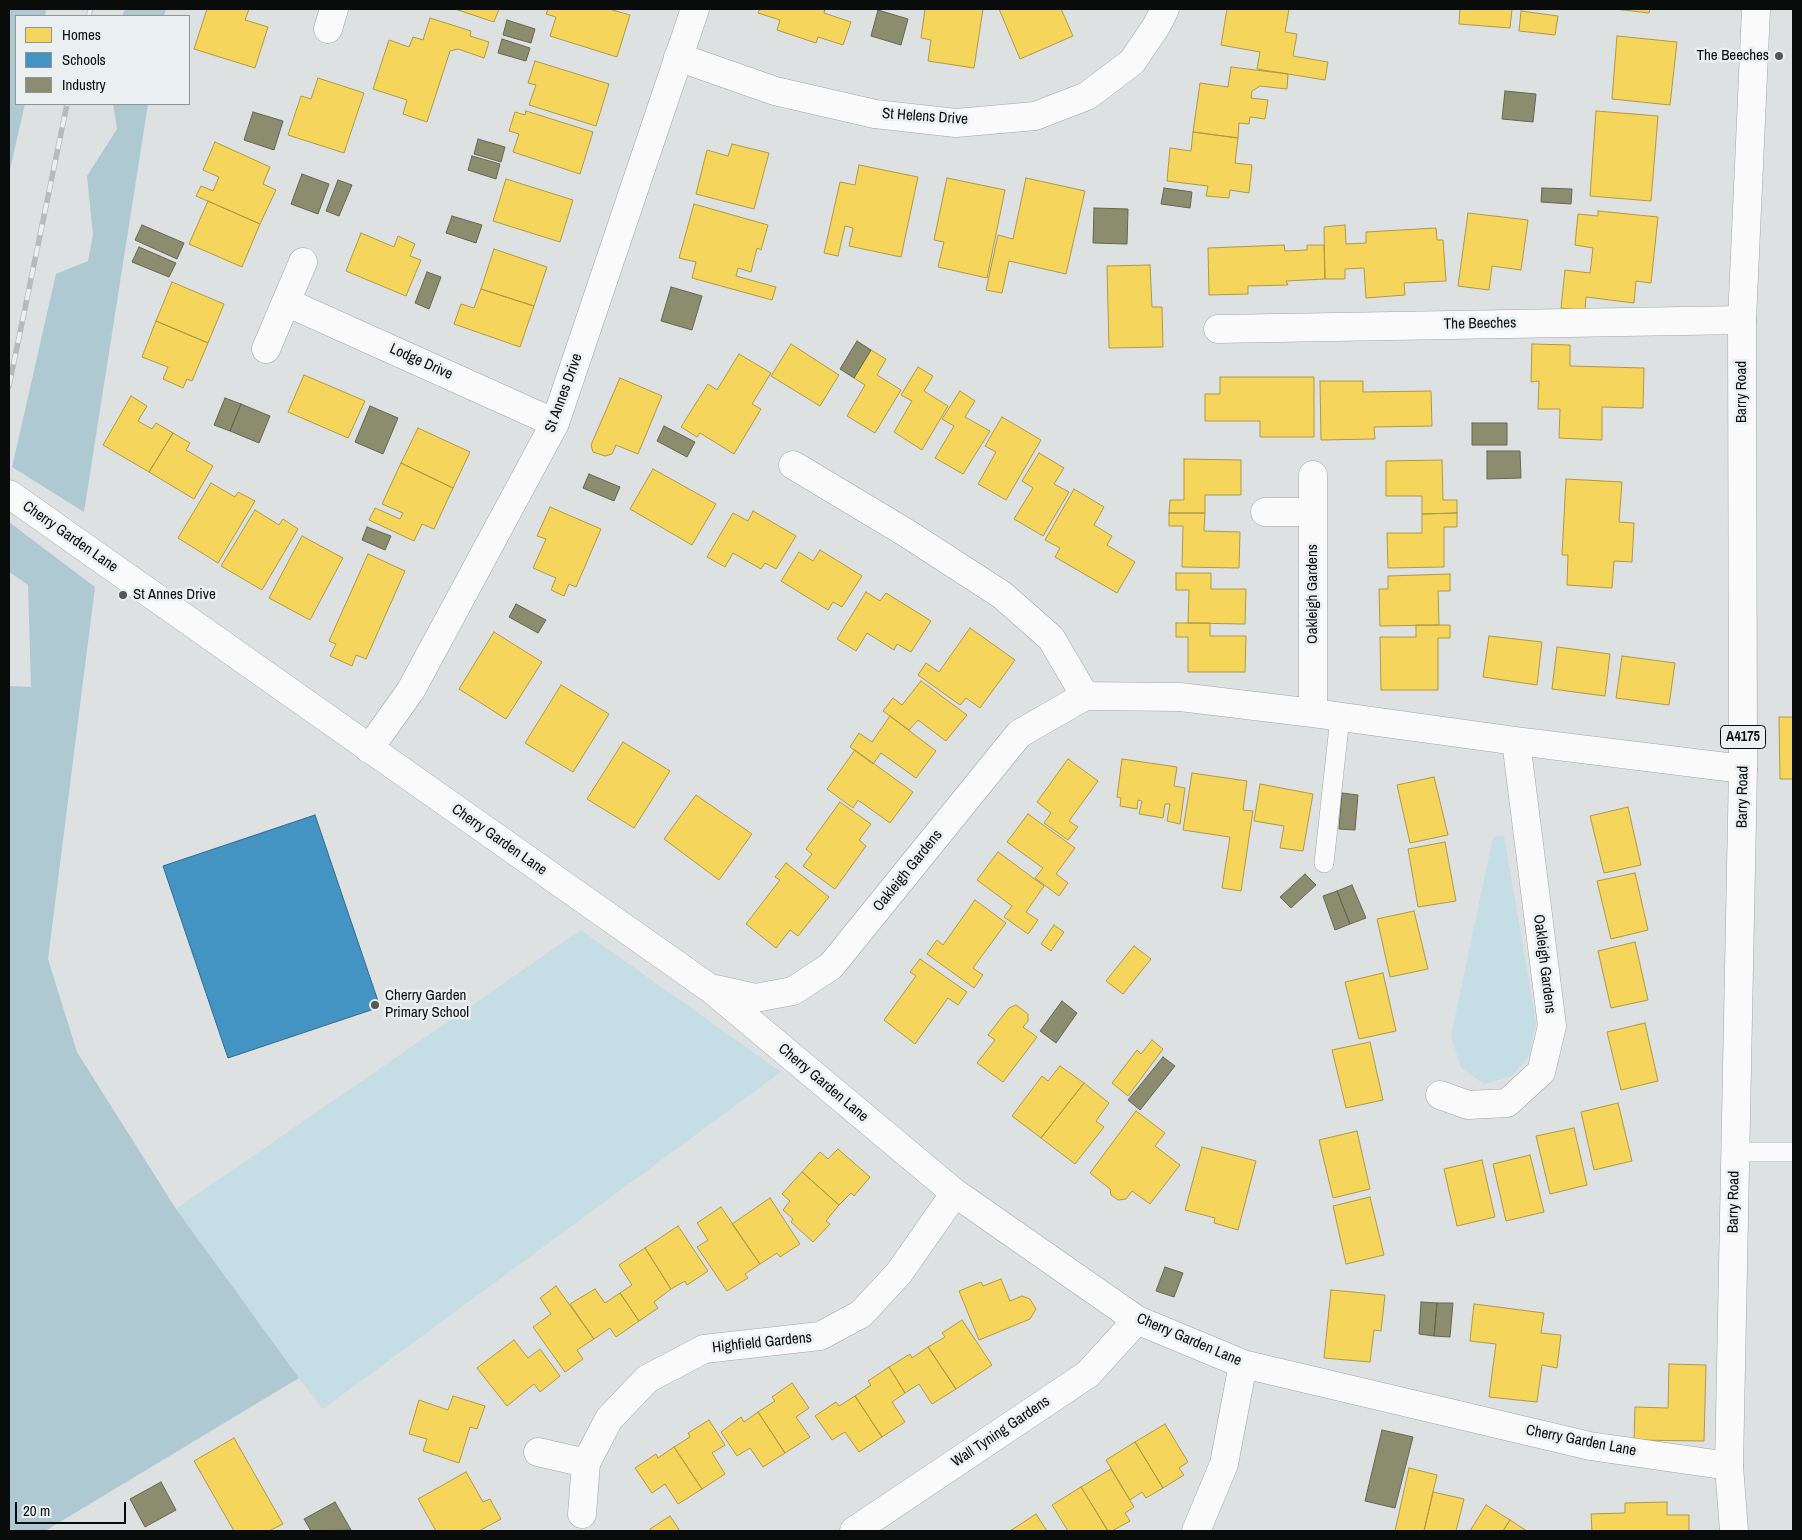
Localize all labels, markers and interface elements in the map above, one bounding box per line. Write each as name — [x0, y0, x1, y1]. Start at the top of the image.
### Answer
legend — [15, 15, 190, 105]
text: Homes — [62, 24, 101, 45]
place label: The Beeches — [1697, 47, 1769, 65]
text: Schools — [62, 49, 106, 70]
marker: The Beeches — [1773, 50, 1785, 62]
text: Industry — [62, 74, 106, 95]
street label: St Helens Drive — [881, 105, 969, 129]
street label: The Beeches — [1444, 314, 1516, 334]
street label: Lodge Drive — [387, 340, 455, 384]
street label: St Annes Drive — [541, 351, 587, 435]
street label: Barry Road — [1733, 361, 1751, 423]
street label: Cherry Garden Lane — [19, 497, 121, 577]
street label: Oakleigh Gardens — [1304, 544, 1322, 644]
place label: St Annes Drive — [133, 586, 216, 604]
marker: St Annes Drive — [117, 589, 129, 601]
road number: A4175 — [1720, 726, 1766, 749]
street label: Barry Road — [1733, 766, 1753, 828]
street label: Cherry Garden Lane — [448, 800, 550, 880]
street label: Oakleigh Gardens — [870, 827, 946, 915]
street label: Oakleigh Gardens — [1529, 913, 1559, 1015]
place label: Cherry Garden Primary School — [385, 987, 469, 1022]
marker: Cherry Garden Primary School — [369, 999, 381, 1011]
street label: Cherry Garden Lane — [774, 1040, 872, 1126]
street label: Barry Road — [1724, 1171, 1744, 1233]
street label: Cherry Garden Lane — [1134, 1310, 1244, 1370]
street label: Highfield Gardens — [711, 1329, 813, 1357]
street label: Wall Tyning Gardens — [949, 1393, 1053, 1471]
street label: Cherry Garden Lane — [1524, 1421, 1638, 1461]
scale bar — [18, 1492, 129, 1524]
text: 20 m — [23, 1500, 50, 1521]

